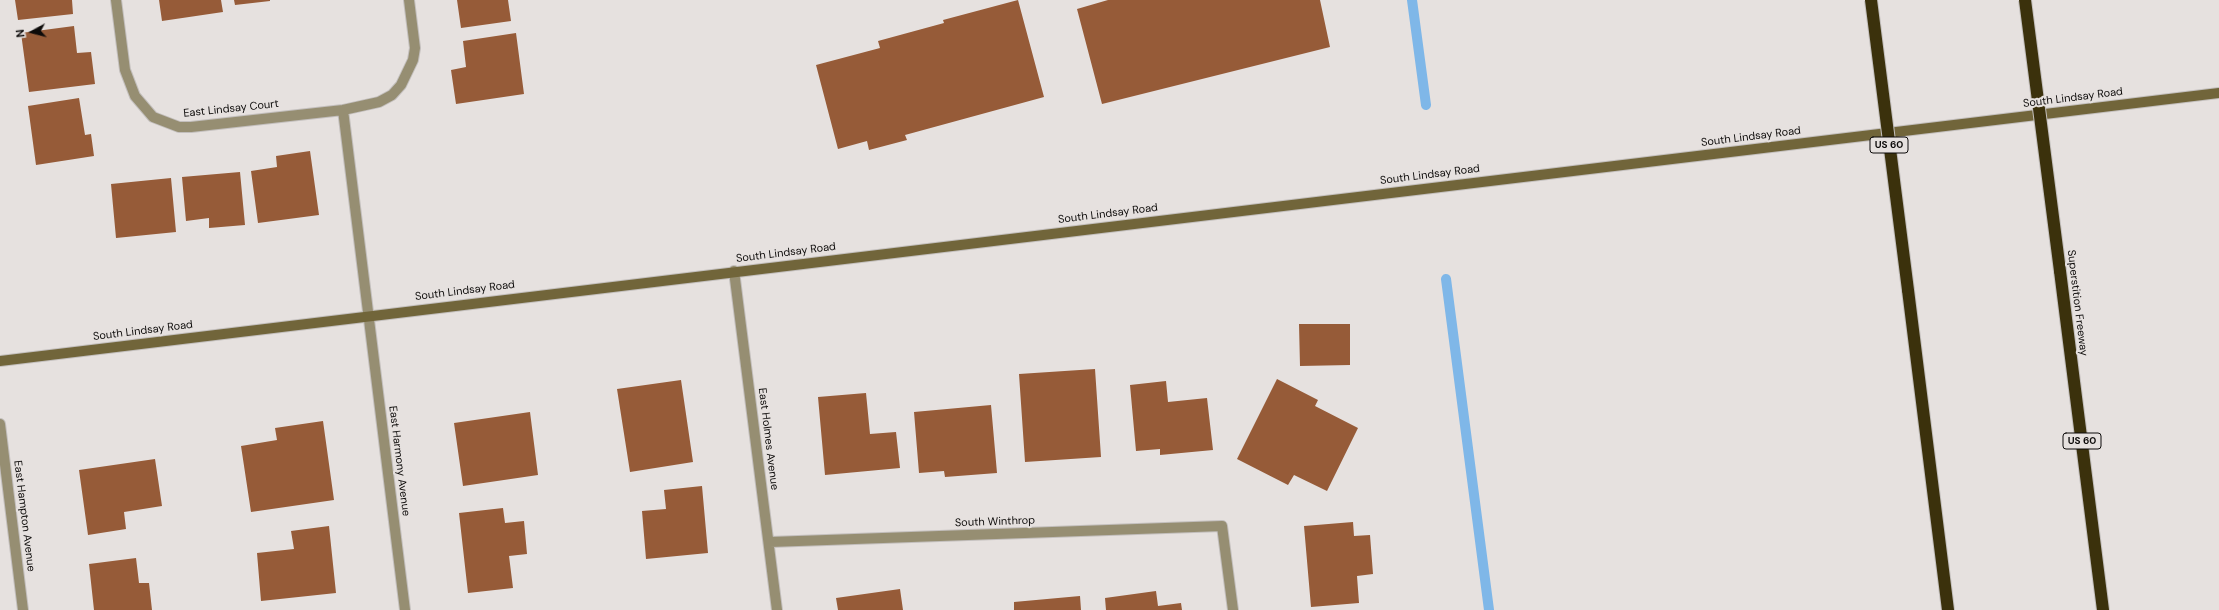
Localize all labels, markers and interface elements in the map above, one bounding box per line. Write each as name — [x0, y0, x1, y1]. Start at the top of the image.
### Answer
north arrow — [12, 12, 52, 52]
text: N — [13, 29, 28, 38]
street label: South Lindsay Road — [2022, 85, 2124, 111]
street label: East Lindsay Court — [183, 97, 279, 121]
street label: South Lindsay Road — [1700, 124, 1802, 150]
road number: US 60 — [1870, 137, 1908, 153]
street label: South Lindsay Road — [1379, 162, 1481, 188]
street label: South Lindsay Road — [1057, 201, 1159, 227]
street label: South Lindsay Road — [735, 240, 837, 266]
street label: Superstition Freeway — [2064, 249, 2090, 357]
street label: South Lindsay Road — [414, 278, 516, 304]
street label: South Lindsay Road — [92, 318, 194, 344]
street label: East Holmes Avenue — [755, 387, 781, 491]
street label: East Harmony Avenue — [386, 405, 412, 517]
road number: US 60 — [2063, 433, 2101, 449]
street label: East Hampton Avenue — [11, 460, 37, 572]
street label: South Winthrop — [955, 514, 1035, 530]

